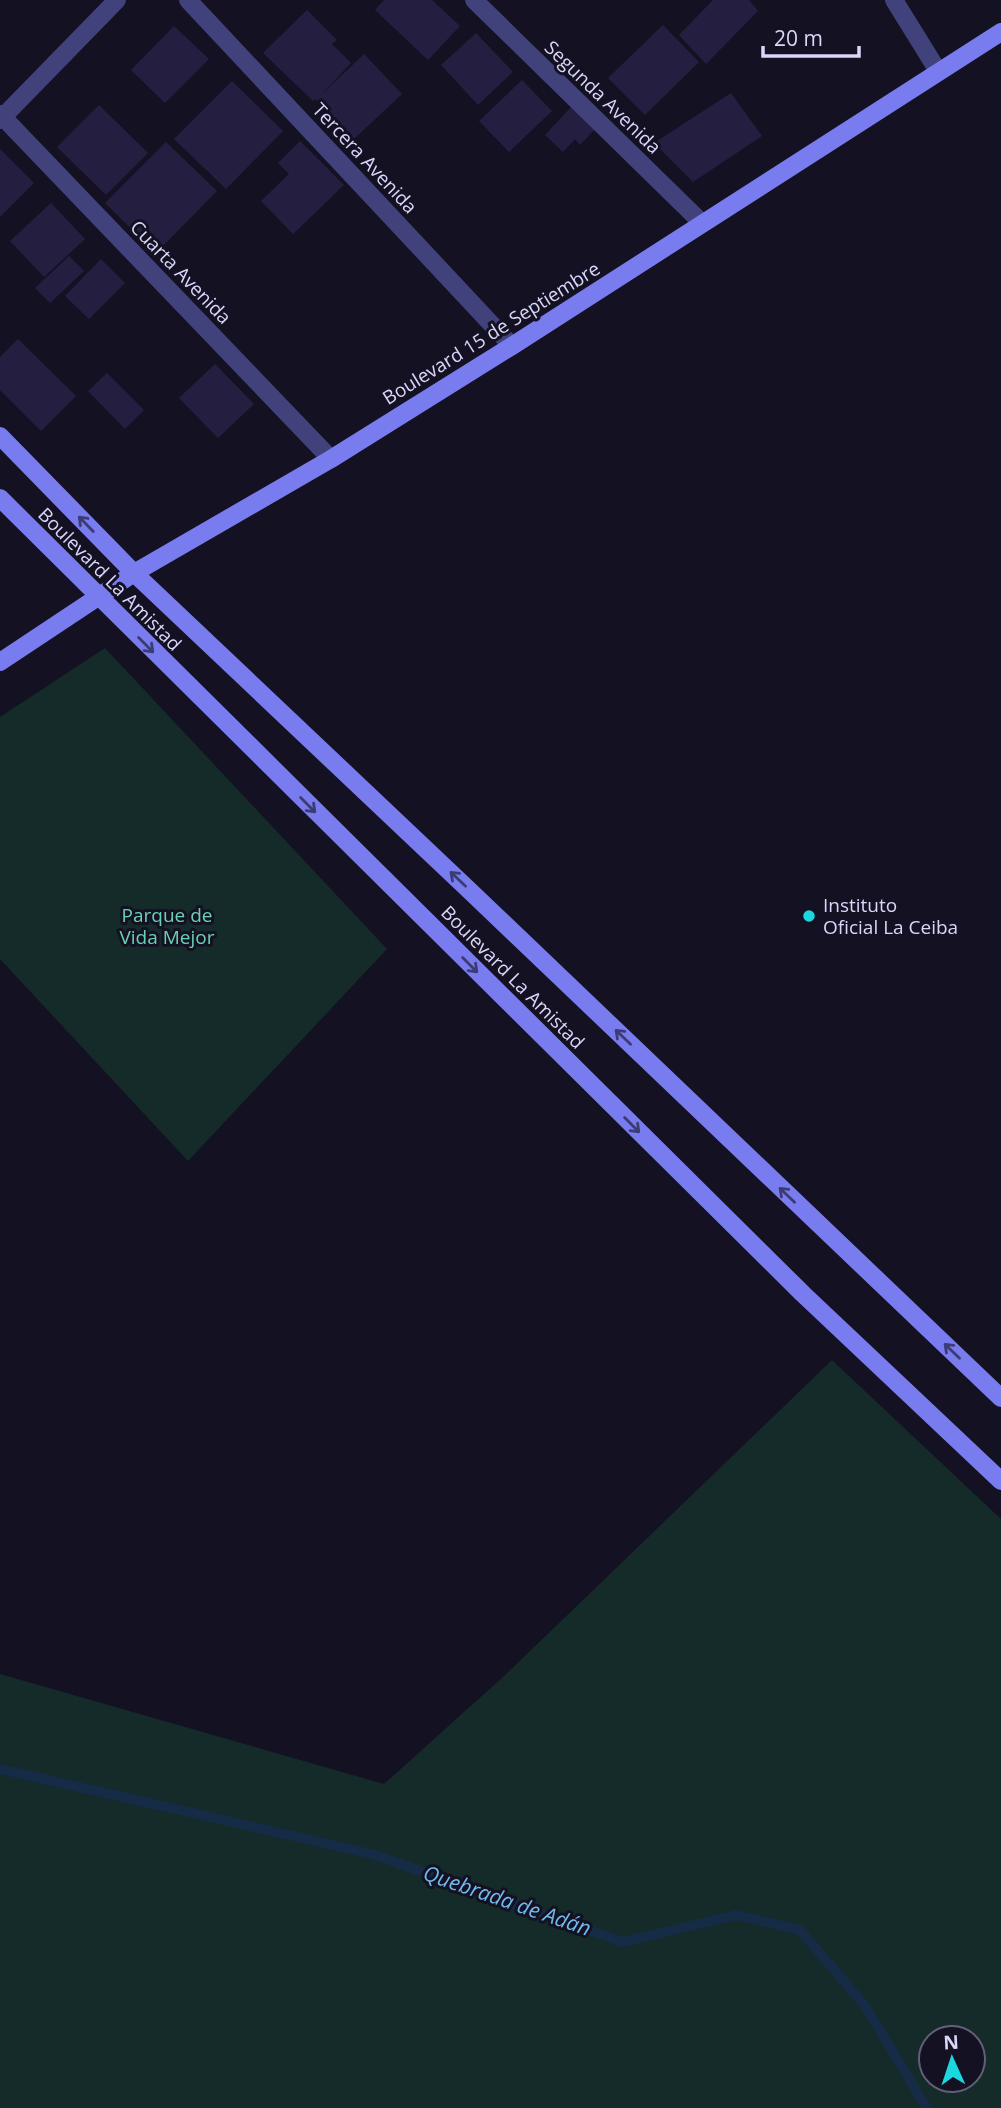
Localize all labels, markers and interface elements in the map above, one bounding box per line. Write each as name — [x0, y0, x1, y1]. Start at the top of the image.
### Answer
scale bar — [763, 14, 859, 58]
text: 20 m — [774, 24, 823, 52]
street label: Segunda Avenida — [539, 35, 667, 159]
street label: Tercera Avenida — [307, 97, 423, 219]
street label: Cuarta Avenida — [125, 214, 237, 330]
street label: Boulevard 15 de Septiembre — [377, 255, 605, 411]
street label: Boulevard La Amistad — [33, 502, 187, 656]
one-way arrow — [78, 516, 95, 533]
one-way arrow — [138, 637, 155, 654]
one-way arrow — [300, 796, 317, 813]
one-way arrow — [450, 871, 467, 888]
place label: Instituto Oficial La Ceiba — [823, 892, 958, 940]
street label: Boulevard La Amistad — [436, 900, 590, 1054]
park label: Parque de Vida Mejor — [120, 902, 215, 950]
marker: Instituto Oficial La Ceiba — [801, 908, 817, 924]
one-way arrow — [462, 956, 479, 973]
one-way arrow — [614, 1029, 632, 1046]
one-way arrow — [623, 1116, 640, 1133]
one-way arrow — [779, 1186, 796, 1203]
one-way arrow — [943, 1343, 960, 1360]
water label: Quebrada de Adán — [420, 1858, 595, 1942]
north arrow — [917, 2024, 987, 2094]
text: N — [943, 2029, 960, 2055]

